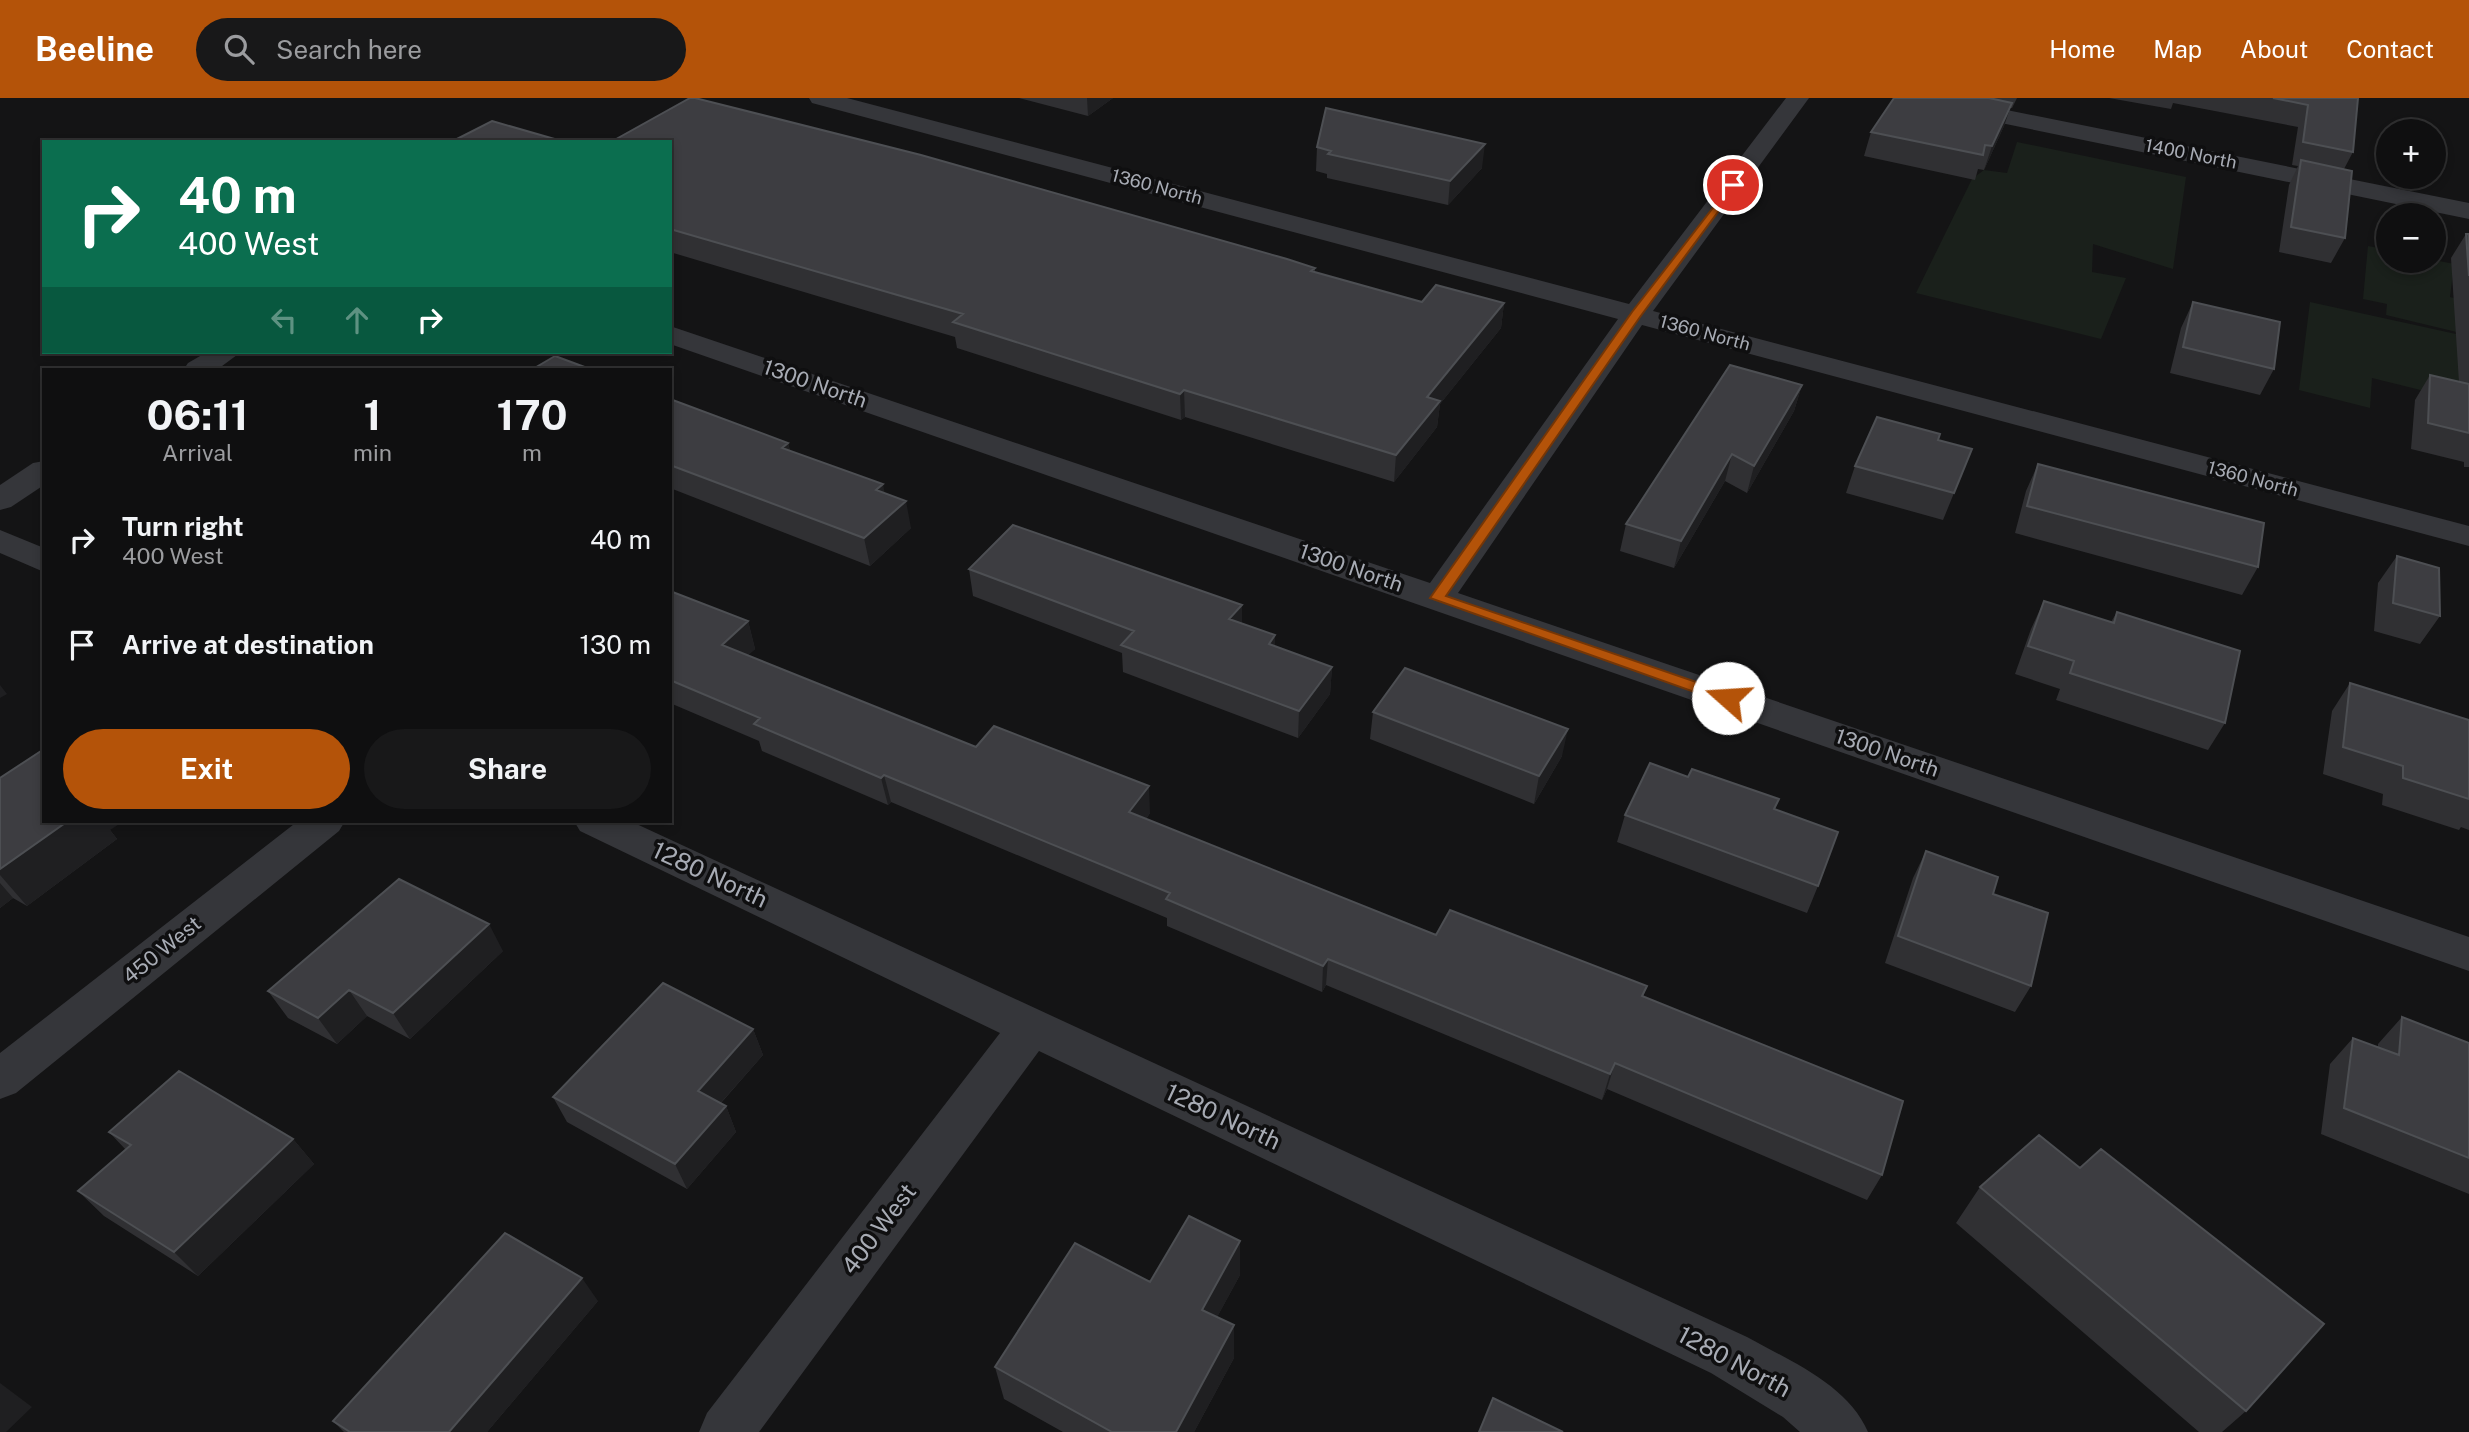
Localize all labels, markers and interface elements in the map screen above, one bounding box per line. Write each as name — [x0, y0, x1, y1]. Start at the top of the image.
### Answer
search box — [196, 18, 686, 81]
text: Beeline — [35, 30, 154, 68]
icon: search — [220, 30, 258, 68]
text: Search here — [276, 34, 422, 65]
text: Home — [2049, 35, 2115, 63]
text: Map — [2153, 35, 2202, 63]
text: About — [2240, 35, 2308, 63]
text: Contact — [2346, 35, 2434, 63]
map controls — [2376, 119, 2446, 273]
button: + — [2376, 119, 2446, 189]
street label: 1400 North — [2144, 134, 2239, 173]
pin — [1703, 155, 1763, 215]
street label: 1360 North — [1110, 164, 1205, 209]
text: 40 m — [178, 166, 297, 224]
icon: arrive — [1714, 166, 1752, 204]
icon: right — [63, 168, 154, 259]
button: − — [2376, 203, 2446, 273]
text: 400 West — [178, 225, 319, 262]
icon: left — [265, 301, 303, 339]
icon: ahead — [338, 301, 376, 339]
icon: right — [411, 301, 449, 339]
street label: 1360 North — [1658, 310, 1753, 355]
street label: 1300 North — [760, 354, 870, 413]
text: 06:11 — [147, 390, 248, 439]
text: 1 — [364, 390, 381, 439]
text: 170 — [497, 390, 567, 439]
text: Arrival — [162, 439, 233, 466]
text: min — [353, 439, 392, 466]
text: m — [522, 439, 542, 466]
street label: 1360 North — [2206, 456, 2301, 501]
text: Turn right — [122, 511, 244, 542]
icon: right — [63, 521, 101, 559]
text: 40 m — [590, 524, 651, 555]
street label: 1300 North — [1296, 538, 1406, 597]
text: 400 West — [122, 542, 224, 569]
icon: arrive — [63, 626, 101, 664]
text: Arrive at destination — [122, 629, 374, 660]
text: 130 m — [579, 629, 651, 660]
position arrow — [1691, 661, 1765, 735]
street label: 1300 North — [1832, 723, 1942, 782]
button: Exit — [63, 729, 350, 809]
button: Share — [364, 729, 651, 809]
street label: 1280 North — [648, 835, 772, 913]
street label: 450 West — [118, 911, 206, 989]
street label: 1280 North — [1161, 1077, 1285, 1155]
street label: 400 West — [835, 1178, 921, 1279]
street label: 1280 North — [1673, 1320, 1796, 1403]

